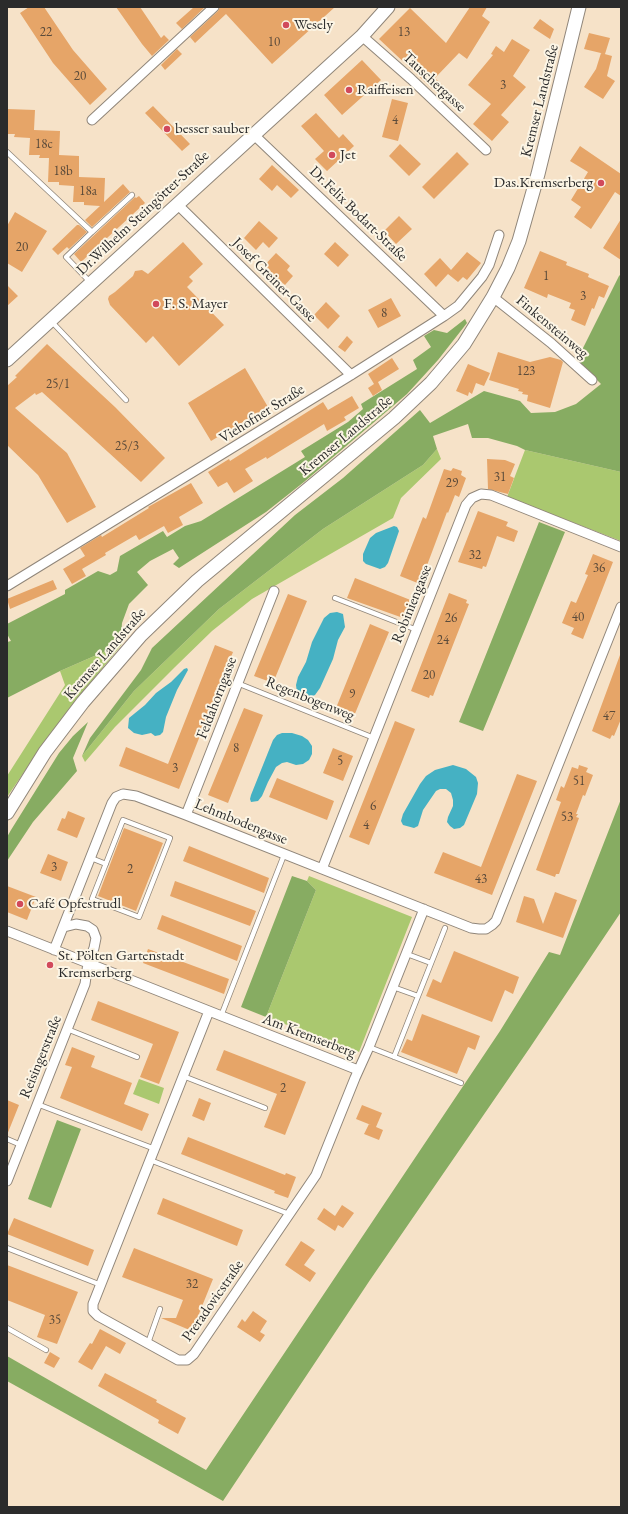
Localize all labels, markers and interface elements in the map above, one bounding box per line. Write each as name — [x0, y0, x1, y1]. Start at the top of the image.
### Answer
place label: Wesely — [294, 16, 333, 34]
marker: Wesely — [281, 20, 291, 30]
house number: 22 — [40, 24, 52, 40]
house number: 13 — [398, 24, 410, 40]
house number: 10 — [268, 34, 280, 50]
street label: Kremser Landstraße — [517, 43, 563, 159]
street label: Tauschergasse — [399, 48, 469, 116]
house number: 20 — [74, 68, 86, 84]
house number: 3 — [500, 77, 506, 93]
place label: Raiffeisen — [357, 81, 414, 99]
marker: Raiffeisen — [344, 85, 354, 95]
house number: 4 — [392, 112, 398, 128]
place label: besser sauber — [175, 120, 249, 138]
marker: besser sauber — [162, 124, 172, 134]
house number: 18c — [35, 136, 53, 152]
place label: Jet — [340, 146, 356, 164]
street label: Dr.Wilhelm Steingötter-Straße — [73, 147, 213, 279]
marker: Jet — [327, 150, 337, 160]
house number: 18b — [53, 163, 73, 179]
street label: Dr.Felix Bodart-Straße — [305, 163, 411, 265]
place label: Das.Kremserberg — [494, 174, 593, 192]
marker: Das.Kremserberg — [596, 178, 606, 188]
house number: 18a — [79, 183, 97, 199]
street label: Josef Greiner-Gasse — [228, 234, 320, 326]
house number: 20 — [16, 239, 28, 255]
house number: 1 — [543, 268, 549, 284]
house number: 3 — [580, 288, 586, 304]
street label: Finkensteinweg — [512, 292, 592, 362]
place label: F. S. Mayer — [164, 295, 228, 313]
marker: F. S. Mayer — [151, 299, 161, 309]
house number: 8 — [381, 305, 387, 321]
house number: 123 — [517, 363, 535, 379]
house number: 25/1 — [46, 376, 70, 392]
street label: Viehofner Straße — [216, 381, 308, 447]
street label: Kremser Landstraße — [296, 392, 396, 480]
house number: 25/3 — [115, 438, 139, 454]
house number: 31 — [494, 469, 506, 485]
house number: 29 — [446, 475, 458, 491]
house number: 32 — [469, 547, 481, 563]
house number: 36 — [593, 560, 605, 576]
street label: Robiniengasse — [388, 562, 436, 646]
street label: Kremser Landstraße — [60, 604, 150, 704]
house number: 40 — [572, 609, 584, 625]
house number: 26 — [445, 610, 457, 626]
house number: 24 — [437, 632, 449, 648]
street label: Feldahorngasse — [193, 654, 241, 742]
house number: 20 — [423, 667, 435, 683]
street label: Regenbogenweg — [263, 673, 357, 725]
house number: 9 — [349, 686, 355, 702]
house number: 47 — [603, 708, 615, 724]
house number: 8 — [233, 740, 239, 756]
house number: 5 — [337, 753, 343, 769]
house number: 3 — [172, 760, 178, 776]
house number: 51 — [573, 773, 585, 789]
street label: Lehmbodengasse — [192, 795, 290, 849]
house number: 6 — [370, 798, 376, 814]
house number: 53 — [561, 809, 573, 825]
house number: 4 — [363, 817, 369, 833]
house number: 3 — [51, 859, 57, 875]
house number: 2 — [127, 861, 133, 877]
house number: 43 — [475, 871, 487, 887]
place label: Café Opfestrudl — [28, 895, 121, 913]
marker: Café Opfestrudl — [15, 899, 25, 909]
place label: St. Pölten Gartenstadt Kremserberg — [58, 947, 184, 982]
marker: St. Pölten Gartenstadt Kremserberg — [45, 960, 55, 970]
street label: Am Kremserberg — [260, 1010, 358, 1062]
street label: Reisingerstraße — [16, 1013, 66, 1101]
house number: 2 — [280, 1080, 286, 1096]
street label: Preradovicstraße — [178, 1257, 248, 1345]
house number: 32 — [186, 1276, 198, 1292]
house number: 35 — [49, 1312, 61, 1328]

